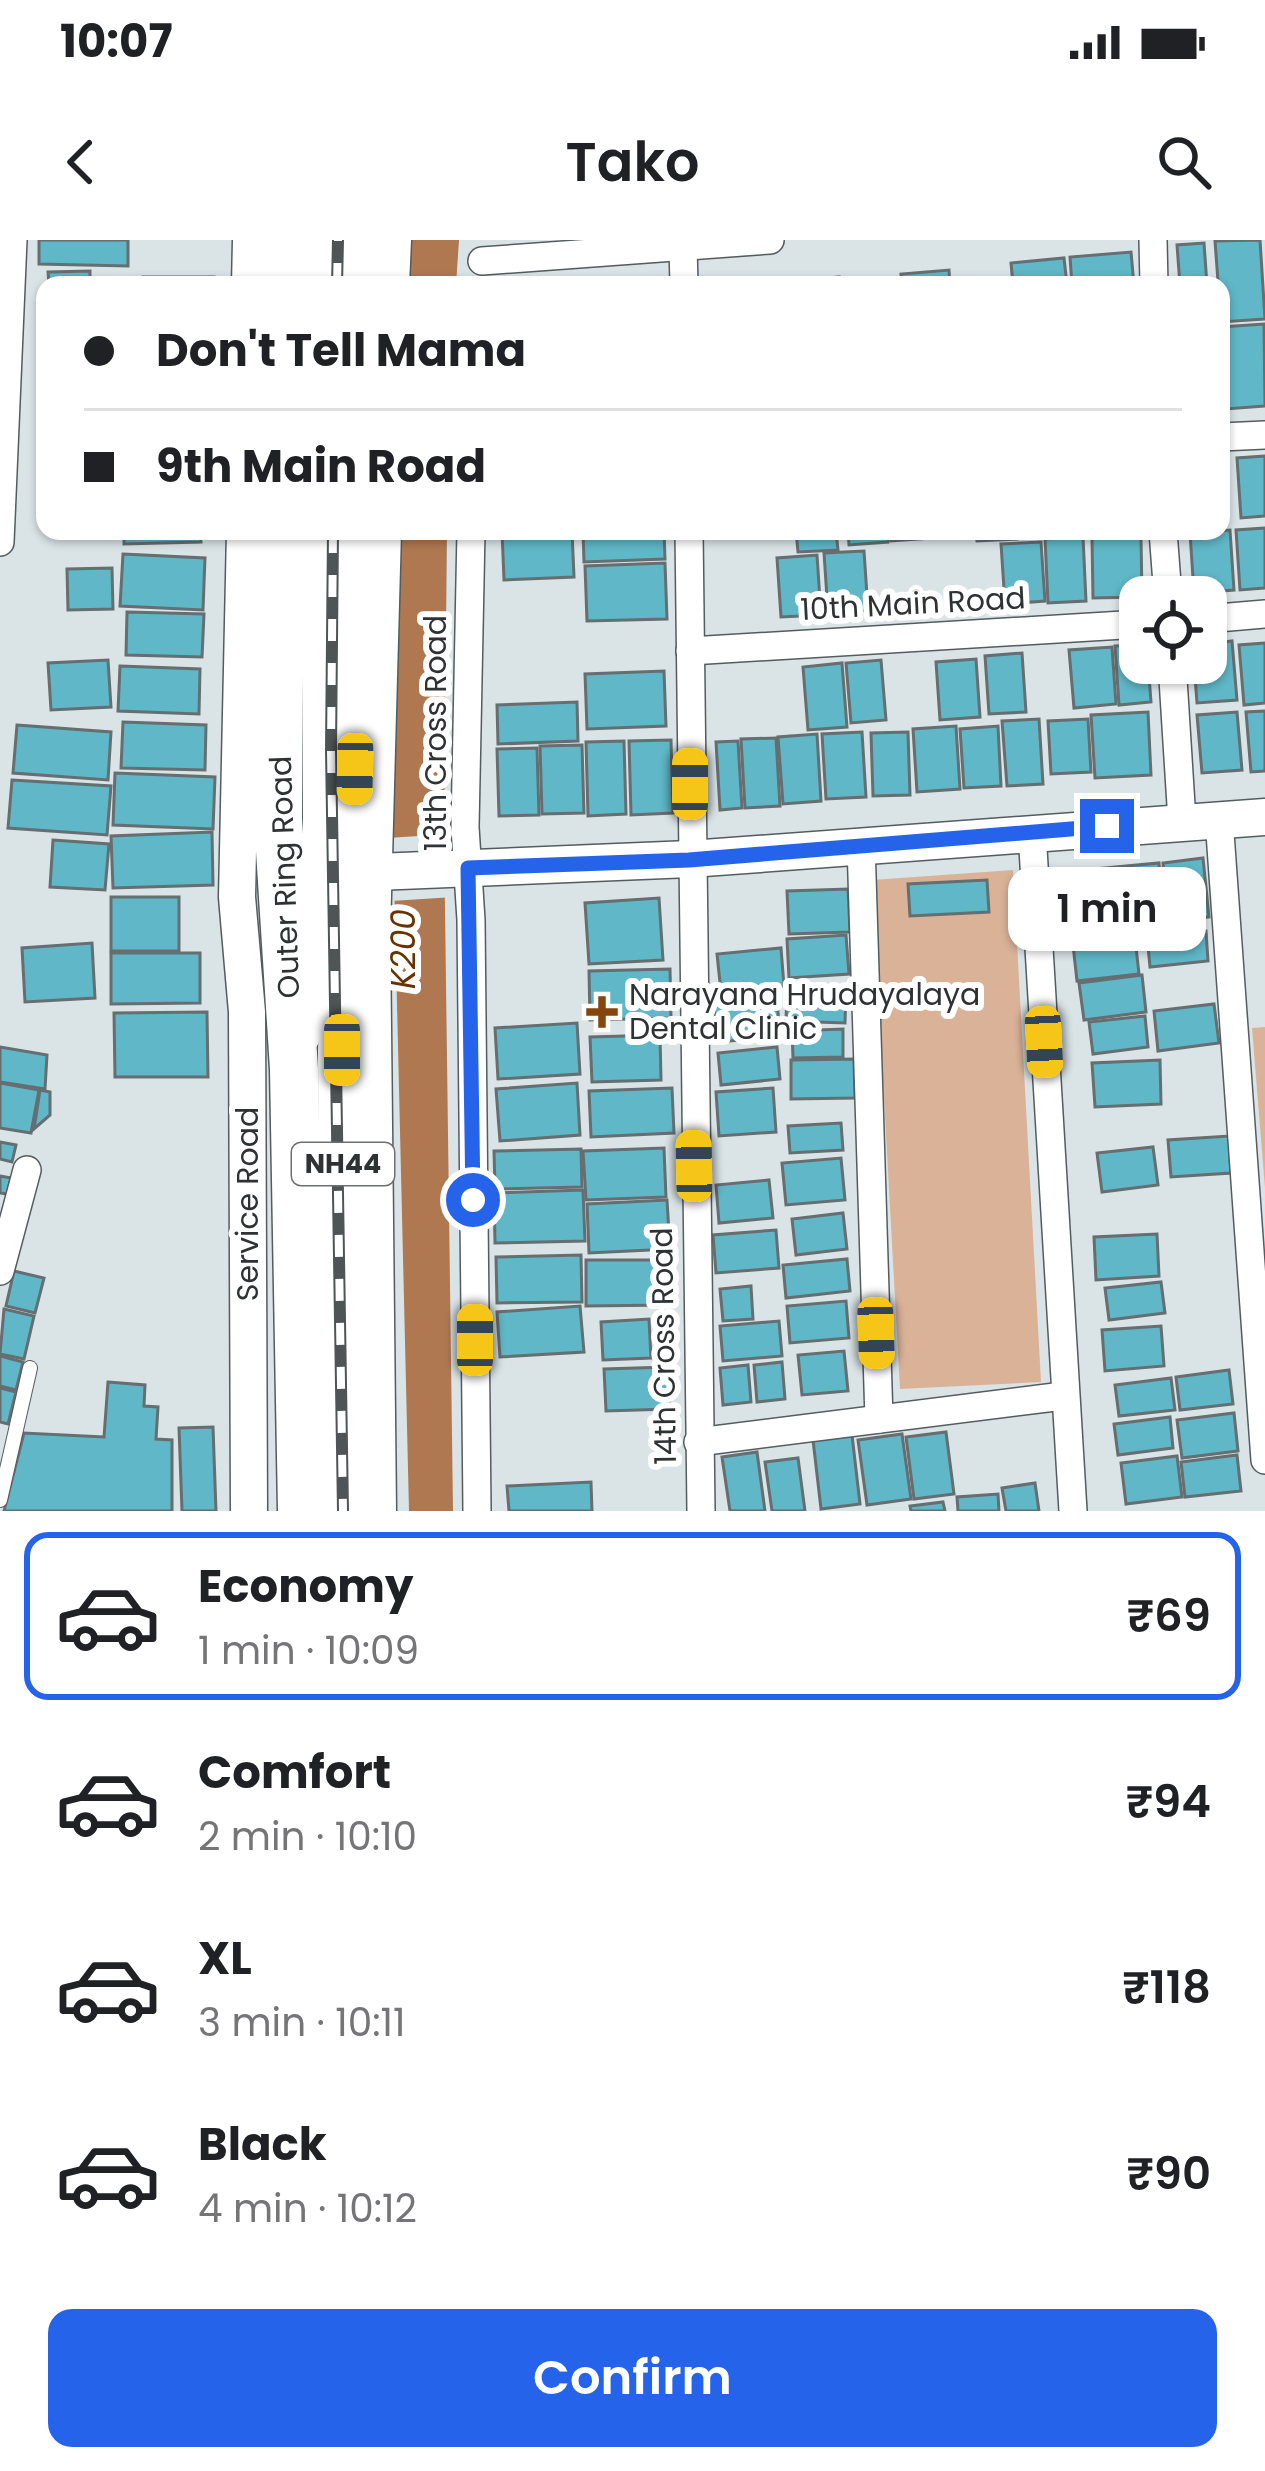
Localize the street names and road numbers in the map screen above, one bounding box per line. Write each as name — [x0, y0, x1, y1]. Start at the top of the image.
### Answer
street label: 10th Main Road — [799, 576, 1027, 631]
street label: 13th Cross Road — [414, 615, 457, 851]
street label: Outer Ring Road — [259, 755, 310, 999]
street label: Service Road — [226, 1107, 269, 1301]
road number: NH44 — [292, 1143, 394, 1185]
street label: 14th Cross Road — [640, 1227, 687, 1465]

